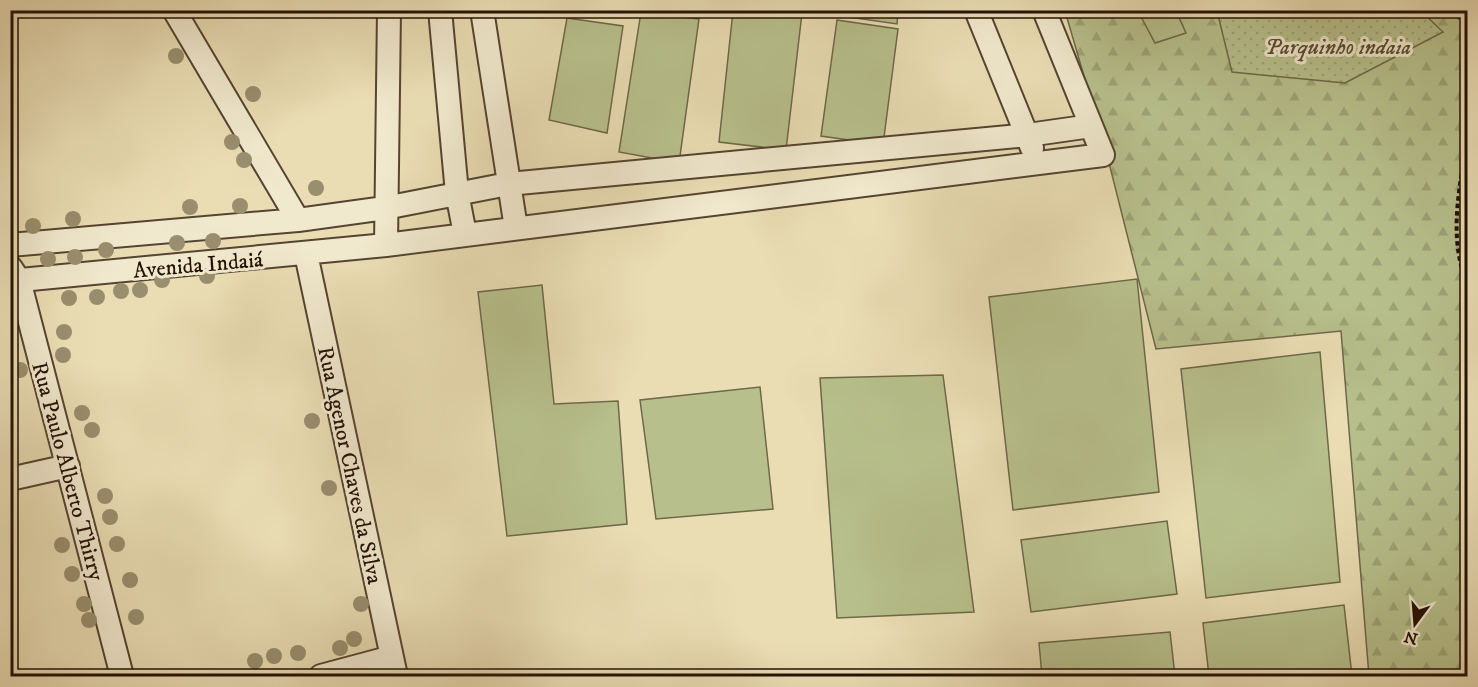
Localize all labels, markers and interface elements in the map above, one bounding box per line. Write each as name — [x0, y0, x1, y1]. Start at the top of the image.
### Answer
park label: Parquinho indaia — [1265, 34, 1411, 62]
street label: Avenida Indaiá — [132, 246, 265, 285]
street label: Rua Agenor Chaves da Silva — [311, 344, 388, 587]
street label: Rua Paulo Alberto Thirry — [25, 359, 110, 584]
north arrow — [1385, 594, 1445, 654]
text: N — [1402, 626, 1420, 649]

